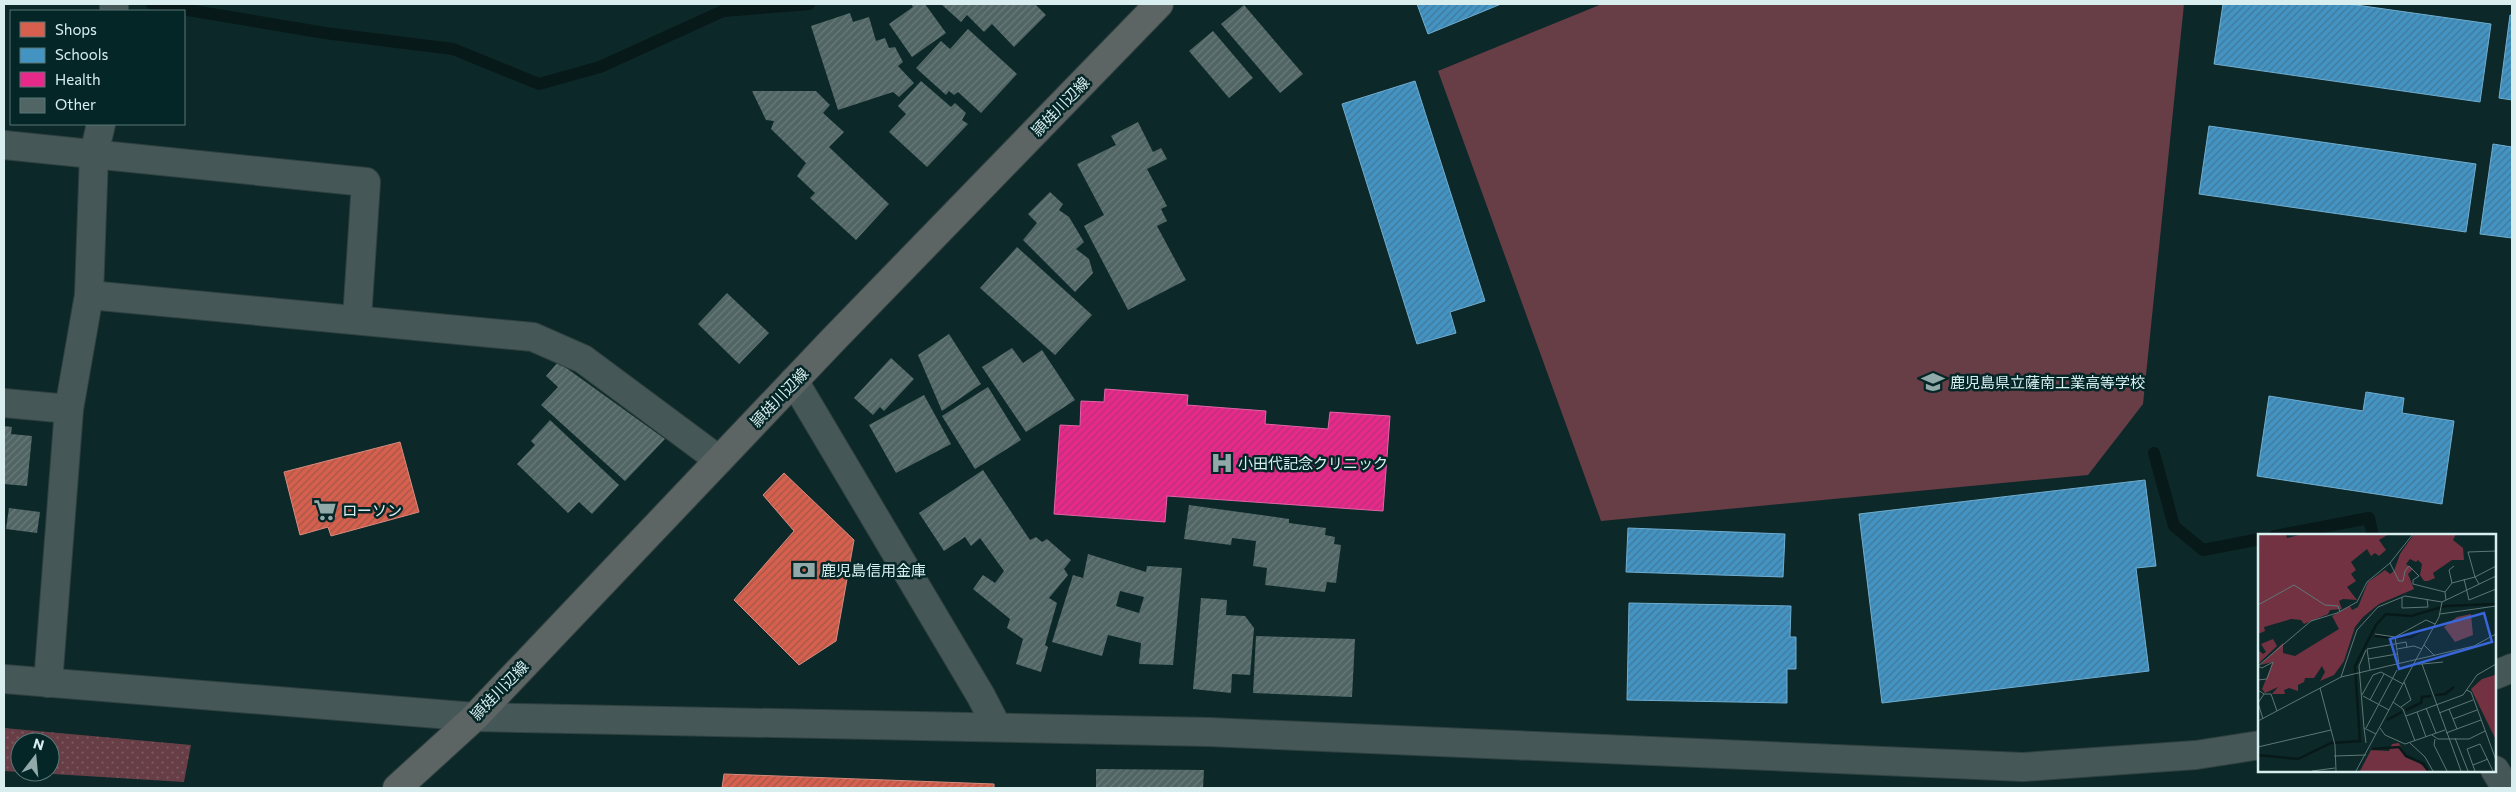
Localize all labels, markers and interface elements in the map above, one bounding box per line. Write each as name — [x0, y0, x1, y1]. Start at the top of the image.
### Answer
legend — [10, 10, 185, 125]
text: Shops — [55, 20, 97, 38]
text: Schools — [55, 45, 109, 63]
text: Health — [55, 70, 101, 88]
street label: 頴娃川辺線 — [1027, 73, 1093, 139]
text: Other — [55, 95, 96, 113]
street label: 頴娃川辺線 — [746, 364, 812, 430]
school or university icon: 鹿児島県立薩南工業高等学校 — [1920, 369, 1946, 395]
place label: 鹿児島県立薩南工業高等学校 — [1950, 373, 2145, 391]
hospital icon: 小田代記念クリニック — [1209, 450, 1235, 476]
place label: 小田代記念クリニック — [1238, 454, 1388, 472]
supermarket icon: ローソン — [312, 497, 338, 523]
place label: ローソン — [342, 501, 402, 519]
inset map — [2258, 534, 2496, 772]
bank icon: 鹿児島信用金庫 — [791, 557, 817, 583]
place label: 鹿児島信用金庫 — [821, 561, 926, 579]
street label: 頴娃川辺線 — [466, 657, 532, 723]
north arrow — [10, 732, 60, 782]
text: N — [31, 734, 46, 754]

